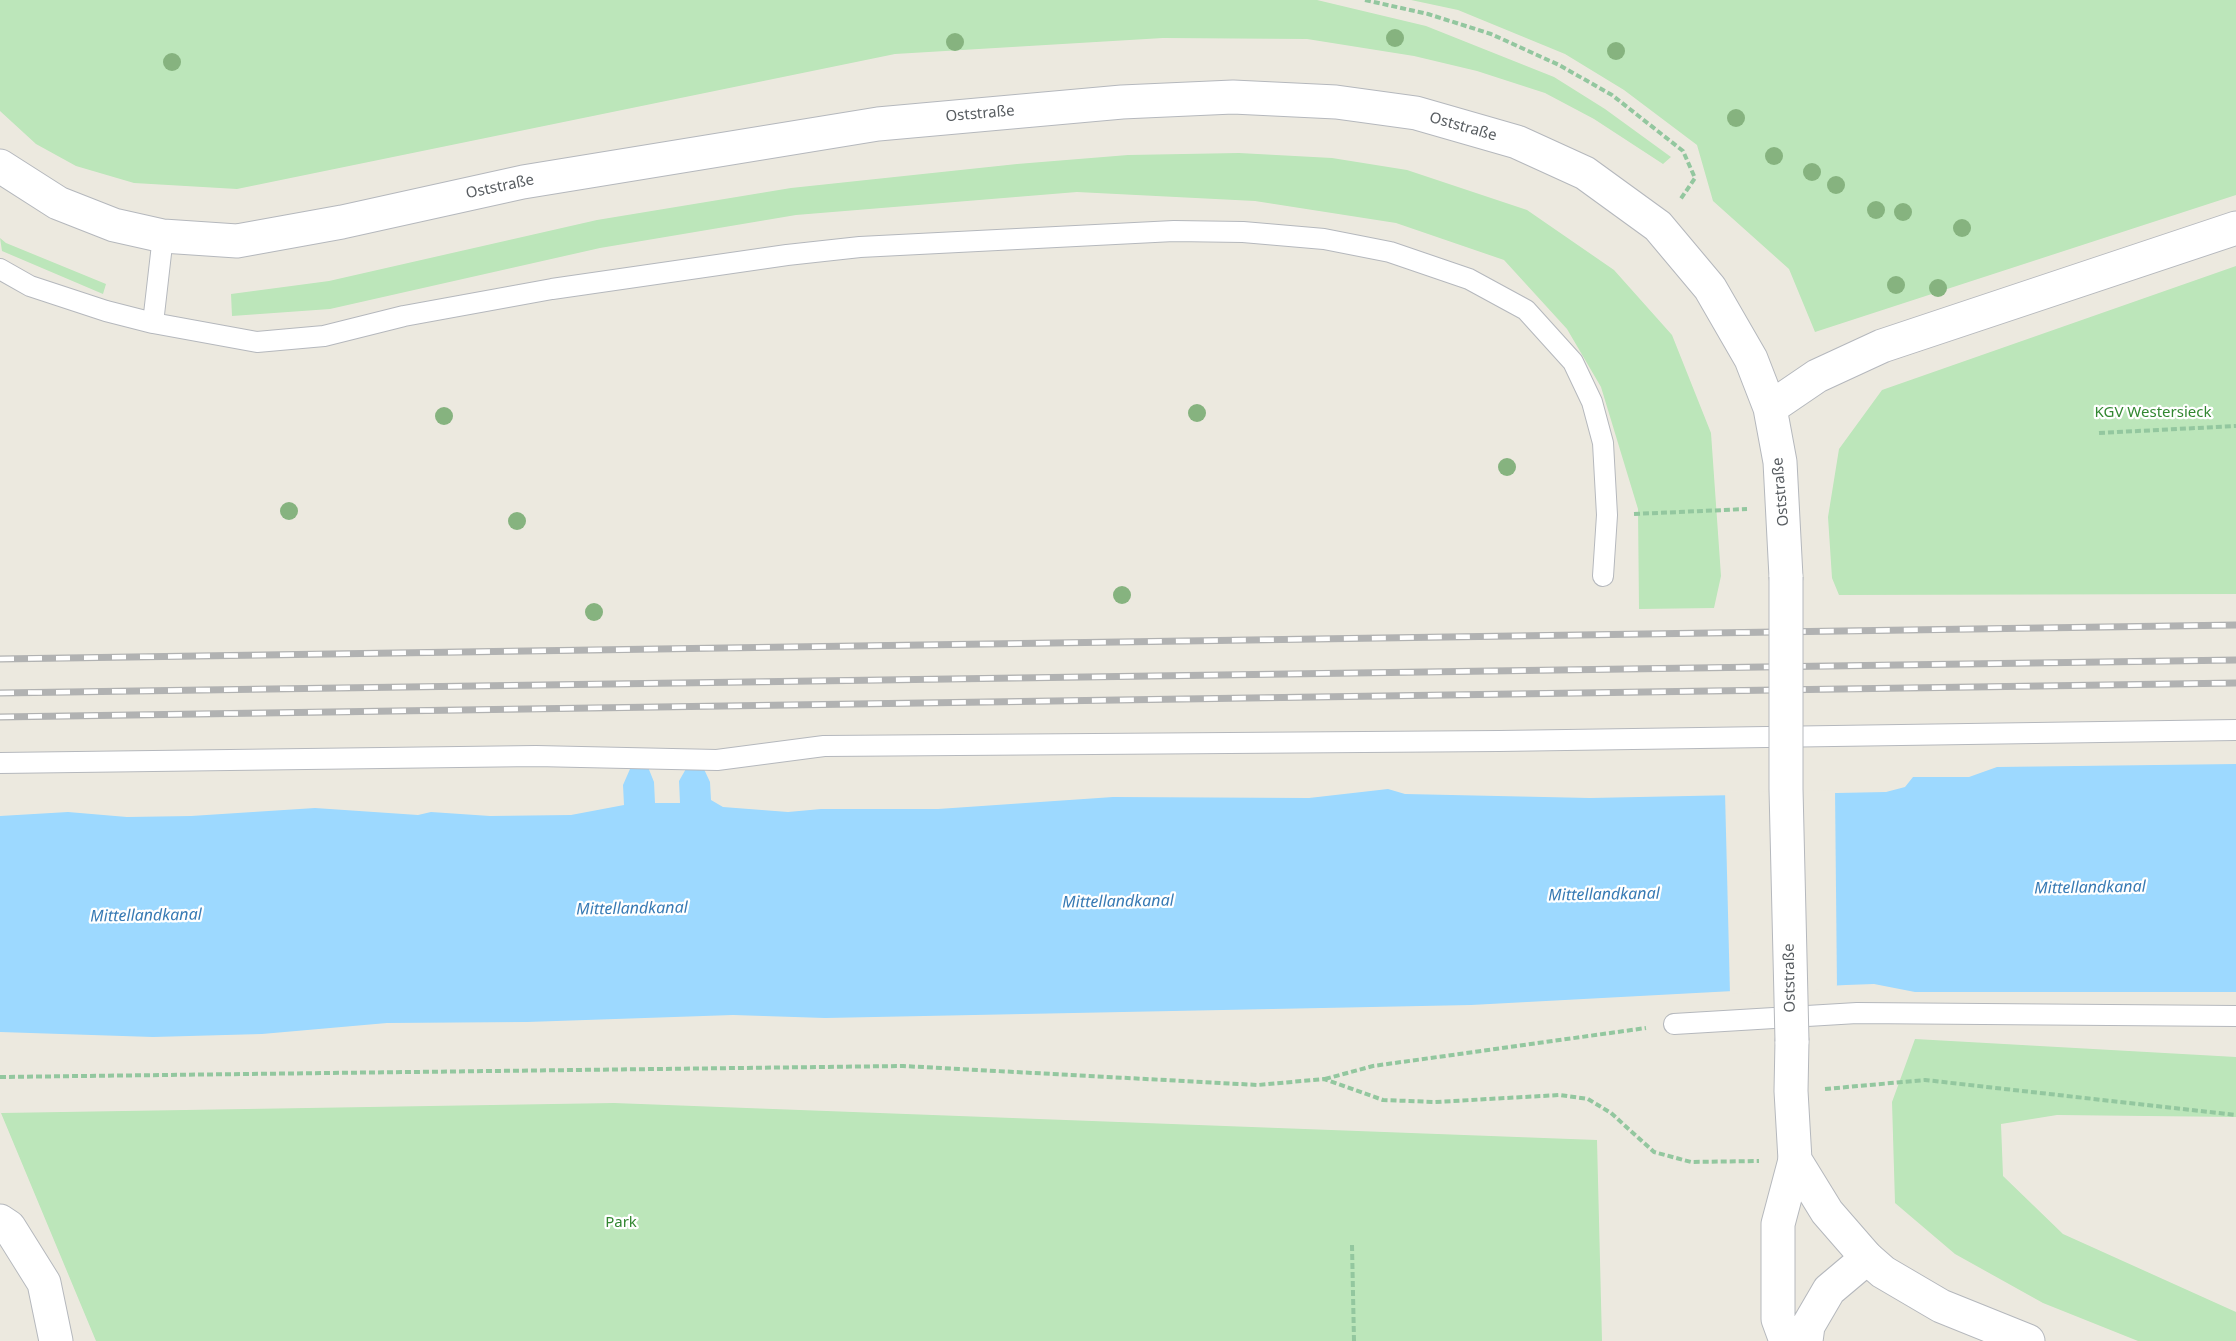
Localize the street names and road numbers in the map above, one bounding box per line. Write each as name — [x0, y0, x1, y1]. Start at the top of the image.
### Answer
street label: Oststraße — [945, 102, 1015, 126]
street label: Oststraße — [1427, 109, 1499, 145]
street label: Oststraße — [464, 171, 536, 203]
street label: Oststraße — [1769, 457, 1793, 527]
street label: Oststraße — [1780, 943, 1800, 1013]

